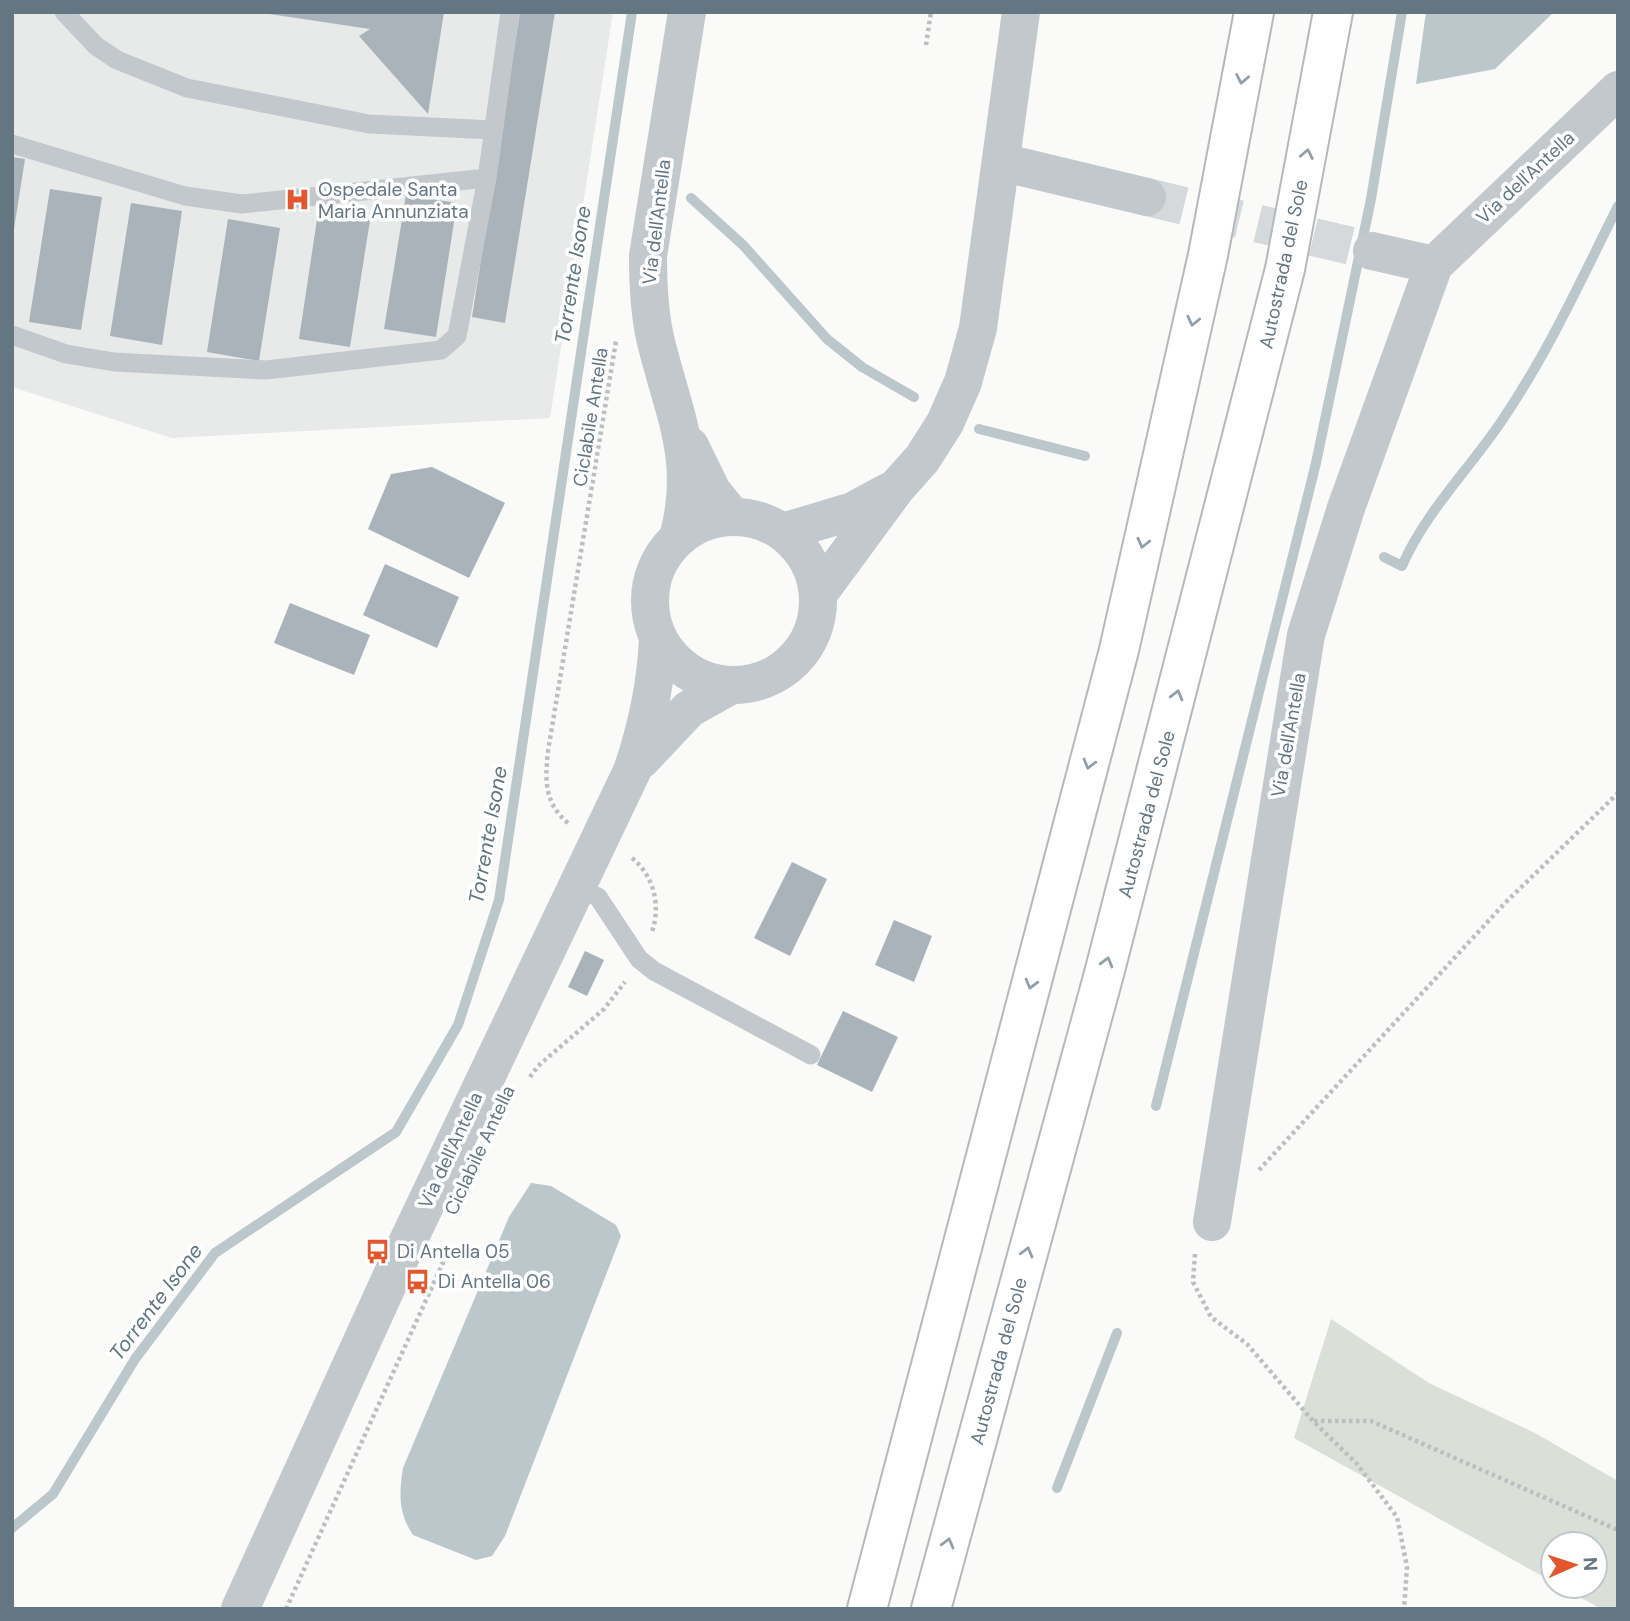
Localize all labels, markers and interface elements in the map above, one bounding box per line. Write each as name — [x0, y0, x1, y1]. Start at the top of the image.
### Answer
one-way arrow — [1236, 73, 1251, 85]
street label: Via dell'Antella — [1471, 125, 1580, 229]
one-way arrow — [1299, 148, 1314, 160]
street label: Via dell'Antella — [636, 158, 677, 286]
place label: Ospedale Santa Maria Annunziata — [318, 177, 469, 224]
street label: Autostrada del Sole — [1253, 177, 1314, 351]
hospital icon: Ospedale Santa Maria Annunziata — [284, 186, 312, 214]
water label: Torrente Isone — [548, 204, 598, 346]
one-way arrow — [1187, 315, 1201, 327]
street label: Ciclabile Antella — [567, 346, 614, 488]
one-way arrow — [1137, 537, 1151, 549]
street label: Via dell'Antella — [1265, 671, 1312, 799]
one-way arrow — [1169, 689, 1183, 701]
street label: Autostrada del Sole — [1112, 728, 1181, 901]
one-way arrow — [1083, 758, 1097, 770]
water label: Torrente Isone — [462, 764, 514, 906]
one-way arrow — [1099, 956, 1113, 968]
one-way arrow — [1025, 978, 1039, 990]
street label: Ciclabile Antella — [438, 1081, 520, 1219]
street label: Via dell'Antella — [412, 1088, 488, 1213]
bus stop icon: Di Antella 05 — [363, 1237, 391, 1265]
water label: Torrente Isone — [103, 1238, 209, 1366]
place label: Di Antella 05 — [397, 1239, 510, 1264]
one-way arrow — [1019, 1247, 1034, 1259]
bus stop icon: Di Antella 06 — [404, 1267, 432, 1295]
place label: Di Antella 06 — [438, 1269, 551, 1294]
street label: Autostrada del Sole — [964, 1275, 1033, 1448]
north arrow — [1539, 1530, 1609, 1600]
one-way arrow — [940, 1537, 954, 1549]
text: N — [1578, 1557, 1603, 1572]

